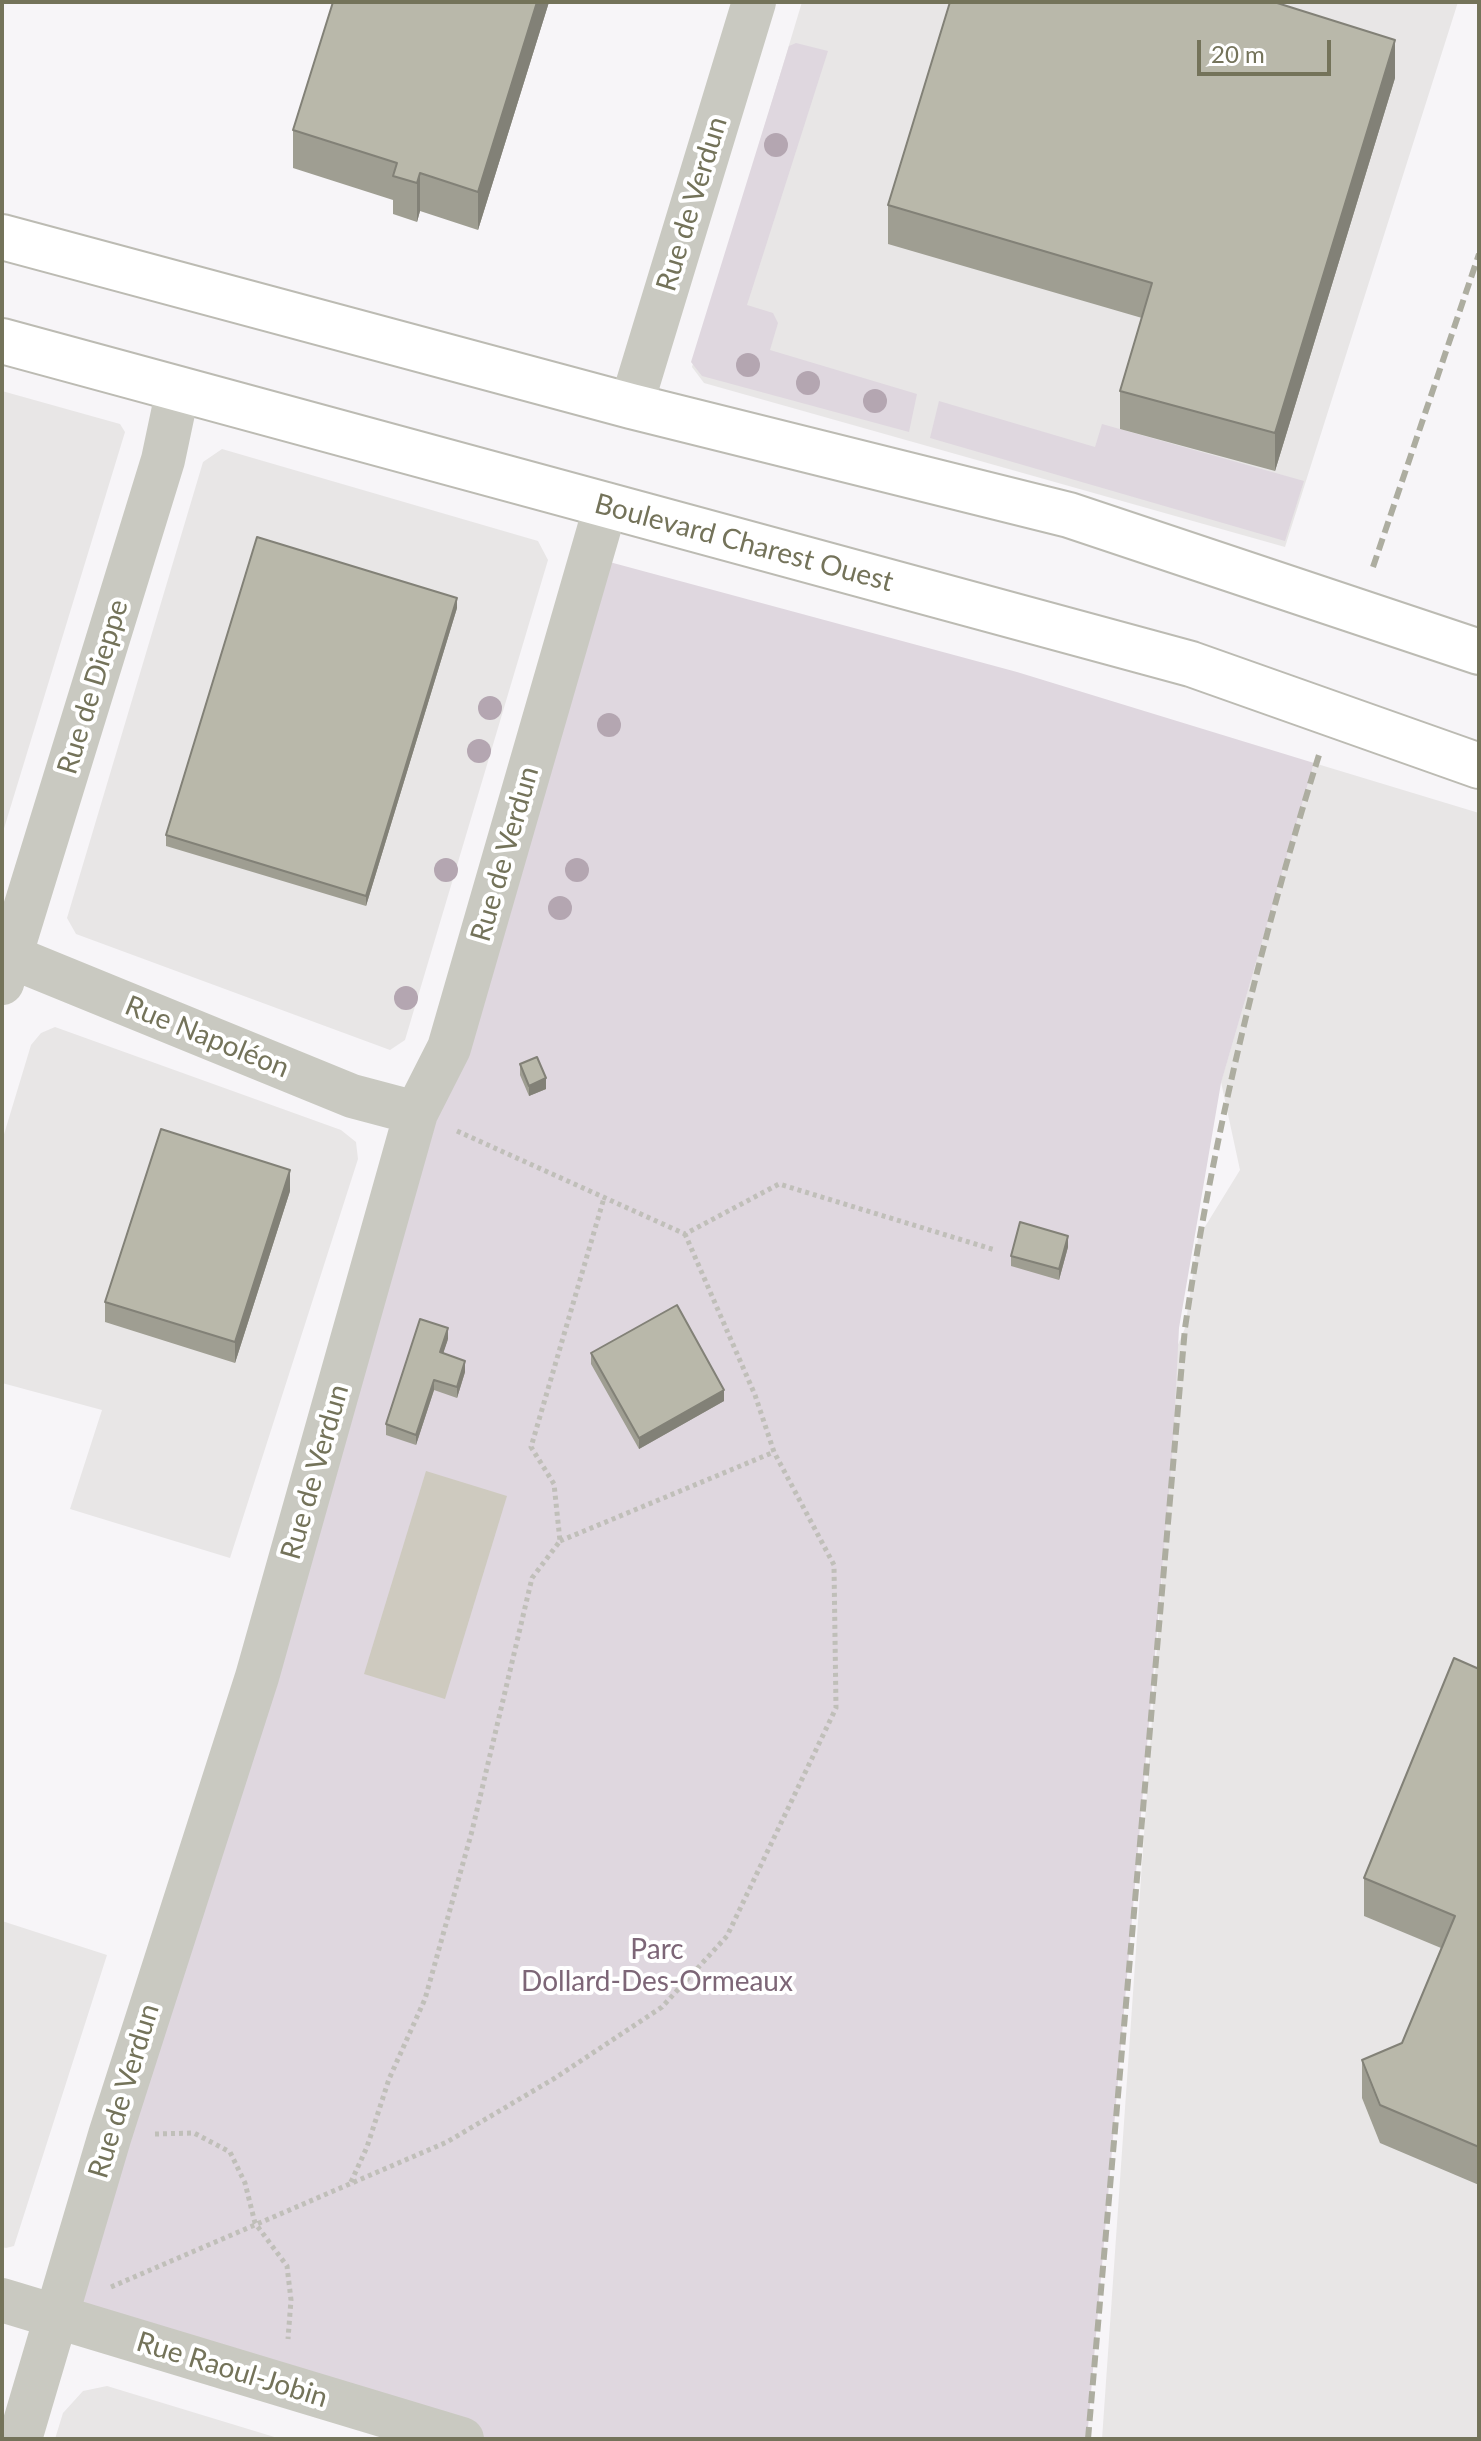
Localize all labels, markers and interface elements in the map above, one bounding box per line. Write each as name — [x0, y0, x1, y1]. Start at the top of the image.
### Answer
scale bar — [1201, 24, 1335, 74]
text: 20 m — [1211, 39, 1265, 68]
street label: Rue de Verdun — [650, 113, 734, 295]
street label: Boulevard Charest Ouest — [591, 487, 897, 599]
street label: Rue de Dieppe — [50, 596, 136, 778]
street label: Rue de Verdun — [464, 763, 546, 945]
street label: Rue Napoléon — [120, 989, 294, 1085]
street label: Rue de Verdun — [274, 1381, 356, 1563]
park label: Parc Dollard-Des-Ormeaux — [521, 1933, 793, 1999]
street label: Rue de Verdun — [82, 2000, 166, 2182]
street label: Rue Raoul-Jobin — [132, 2325, 332, 2415]

